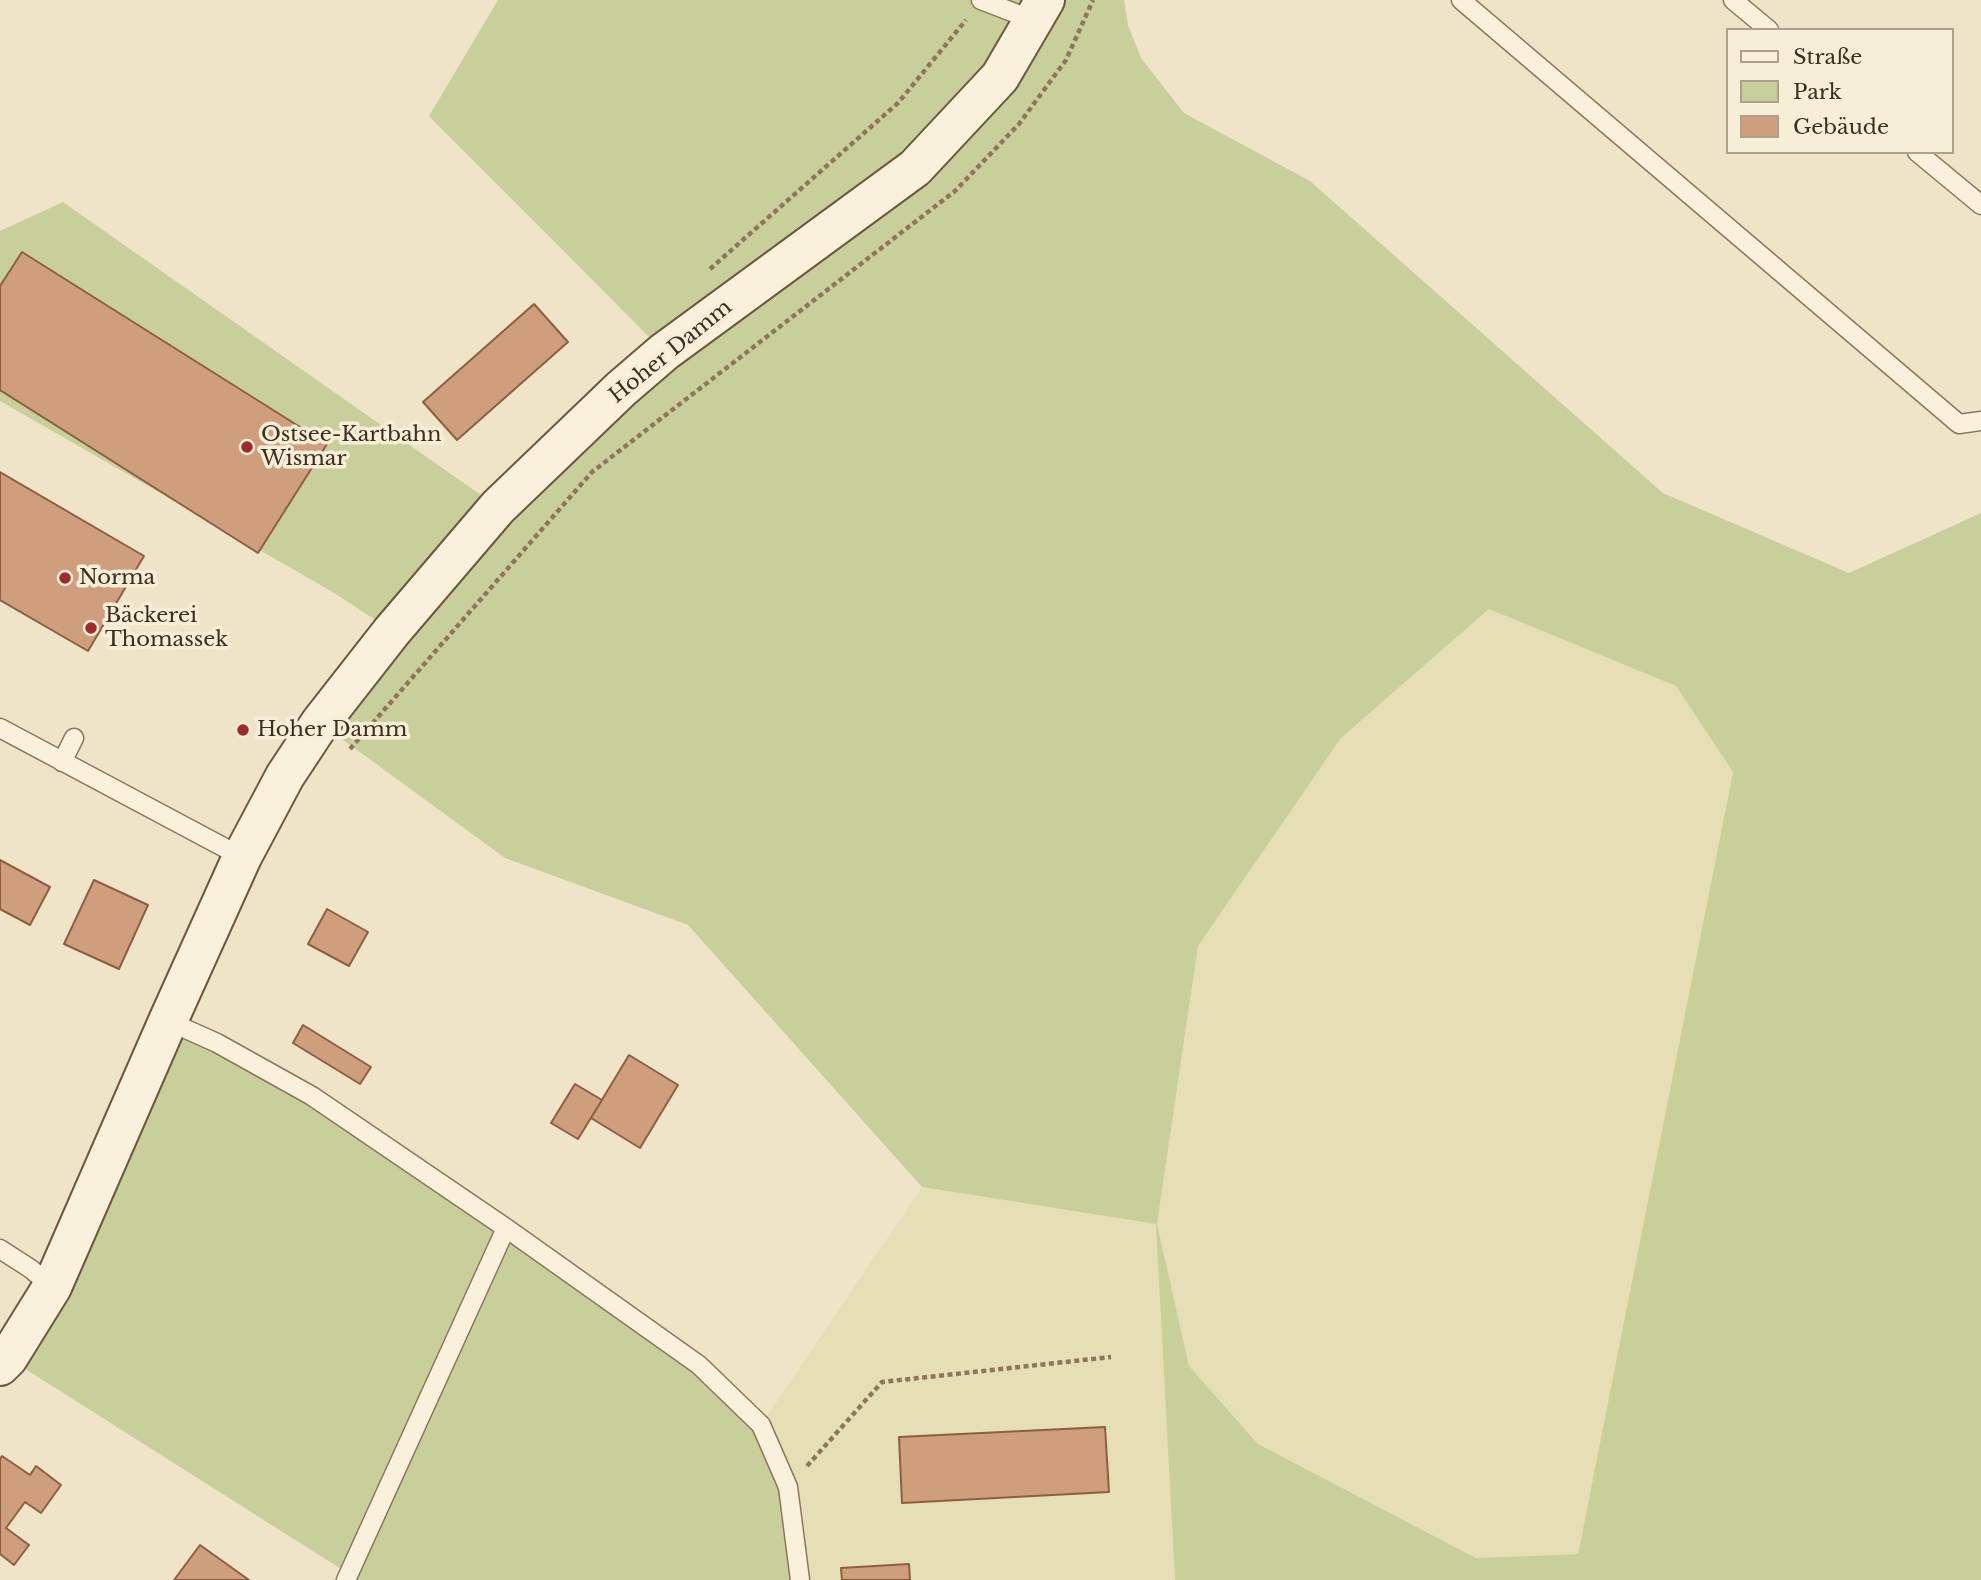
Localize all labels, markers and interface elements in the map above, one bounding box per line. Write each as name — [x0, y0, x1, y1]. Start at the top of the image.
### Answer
legend — [1726, 28, 1953, 154]
text: Straße — [1793, 44, 1862, 70]
text: Park — [1793, 79, 1842, 105]
text: Gebäude — [1793, 114, 1889, 140]
street label: Hoher Damm — [605, 295, 737, 409]
place label: Ostsee-Kartbahn Wismar — [261, 422, 442, 472]
marker: Ostsee-Kartbahn Wismar — [239, 439, 255, 455]
place label: Norma — [79, 565, 155, 591]
marker: Norma — [57, 570, 73, 586]
place label: Bäckerei Thomassek — [105, 603, 228, 653]
marker: Bäckerei Thomassek — [83, 620, 99, 636]
place label: Hoher Damm — [257, 717, 407, 743]
marker: Hoher Damm — [235, 722, 251, 738]

